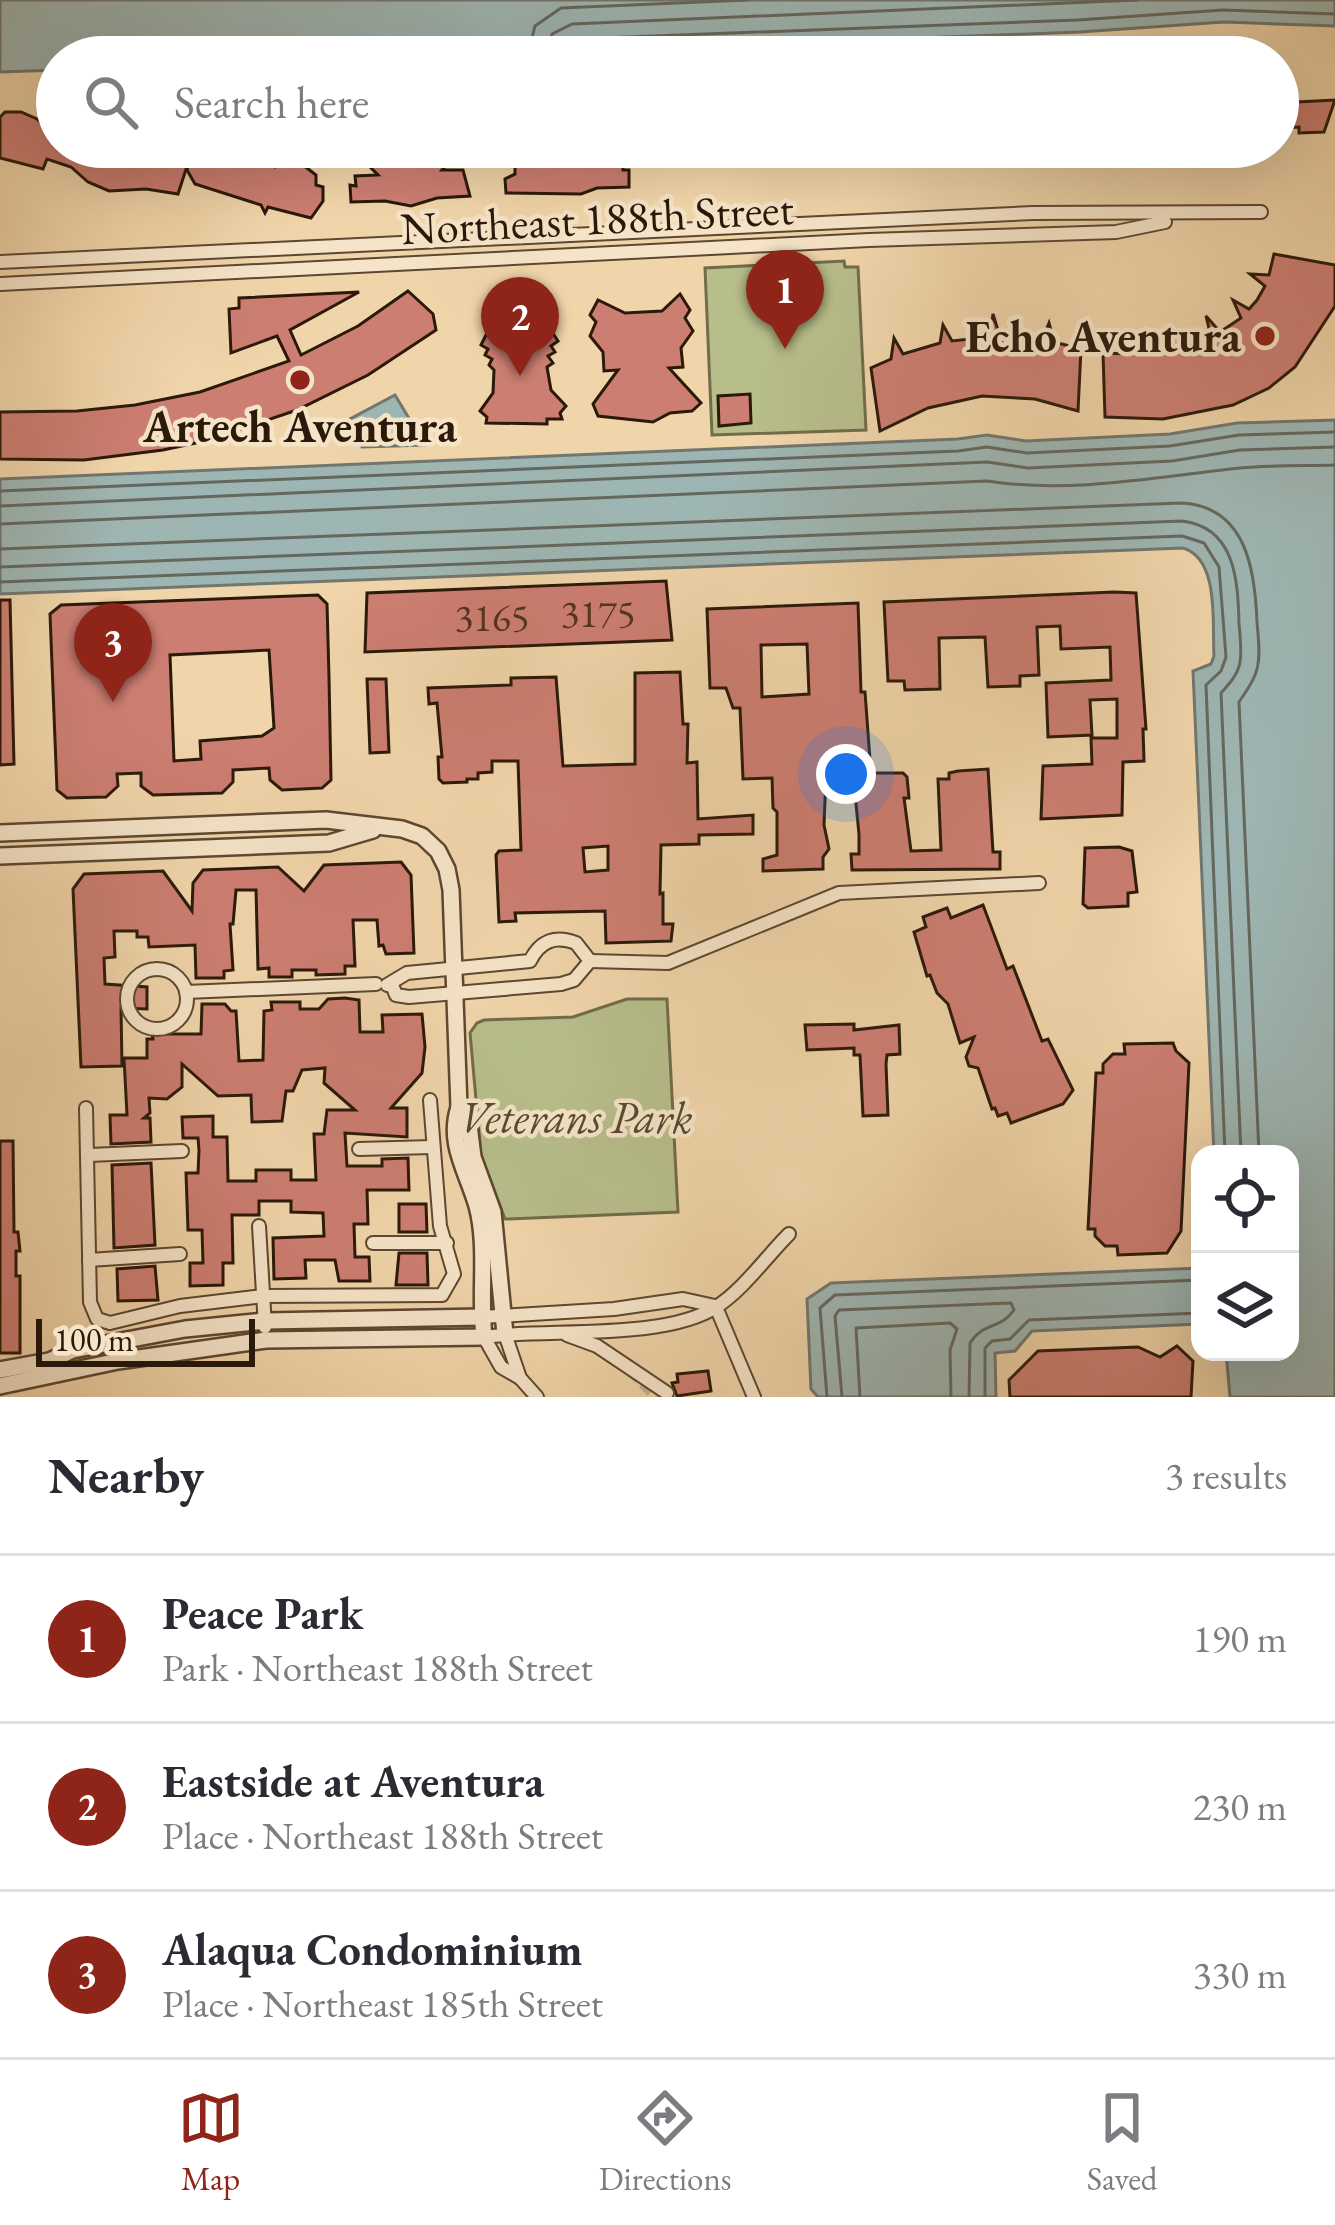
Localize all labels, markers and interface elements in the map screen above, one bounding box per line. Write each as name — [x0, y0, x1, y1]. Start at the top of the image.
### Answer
search box — [36, 36, 1299, 168]
icon: search — [78, 69, 144, 135]
text: Search here — [174, 73, 369, 131]
street label: Northeast 188th Street — [399, 179, 795, 257]
pin: 1 — [746, 250, 824, 349]
pin: 2 — [481, 277, 559, 376]
place label: Echo Aventura — [965, 307, 1241, 365]
marker: Echo Aventura — [1252, 323, 1278, 349]
marker: Artech Aventura — [287, 367, 313, 393]
place label: Artech Aventura — [142, 397, 457, 455]
house number: 3175 — [561, 588, 635, 639]
house number: 3165 — [455, 592, 529, 643]
pin: 3 — [74, 603, 152, 702]
your location — [816, 744, 876, 804]
park label: Veterans Park — [459, 1088, 693, 1146]
map controls — [1191, 1145, 1299, 1361]
button: locate — [1191, 1145, 1299, 1253]
button: layers — [1191, 1253, 1299, 1361]
scale bar — [36, 1313, 255, 1366]
text: 100 m — [54, 1318, 134, 1361]
text: Nearby — [48, 1442, 204, 1508]
text: 3 results — [1165, 1450, 1287, 1501]
text: Peace Park — [162, 1584, 363, 1642]
text: 1 — [77, 1613, 97, 1664]
text: 190 m — [1193, 1613, 1287, 1664]
text: Park · Northeast 188th Street — [162, 1642, 593, 1693]
text: Eastside at Aventura — [162, 1752, 544, 1810]
text: 2 — [77, 1781, 97, 1832]
text: 230 m — [1193, 1781, 1287, 1832]
text: Place · Northeast 188th Street — [162, 1810, 603, 1861]
text: Alaqua Condominium — [162, 1920, 582, 1978]
text: 3 — [77, 1949, 97, 2000]
text: 330 m — [1193, 1949, 1287, 2000]
text: Place · Northeast 185th Street — [162, 1978, 603, 2029]
tab: Map — [178, 2085, 244, 2200]
tab: Directions — [599, 2085, 732, 2200]
tab: Saved — [1087, 2085, 1157, 2200]

